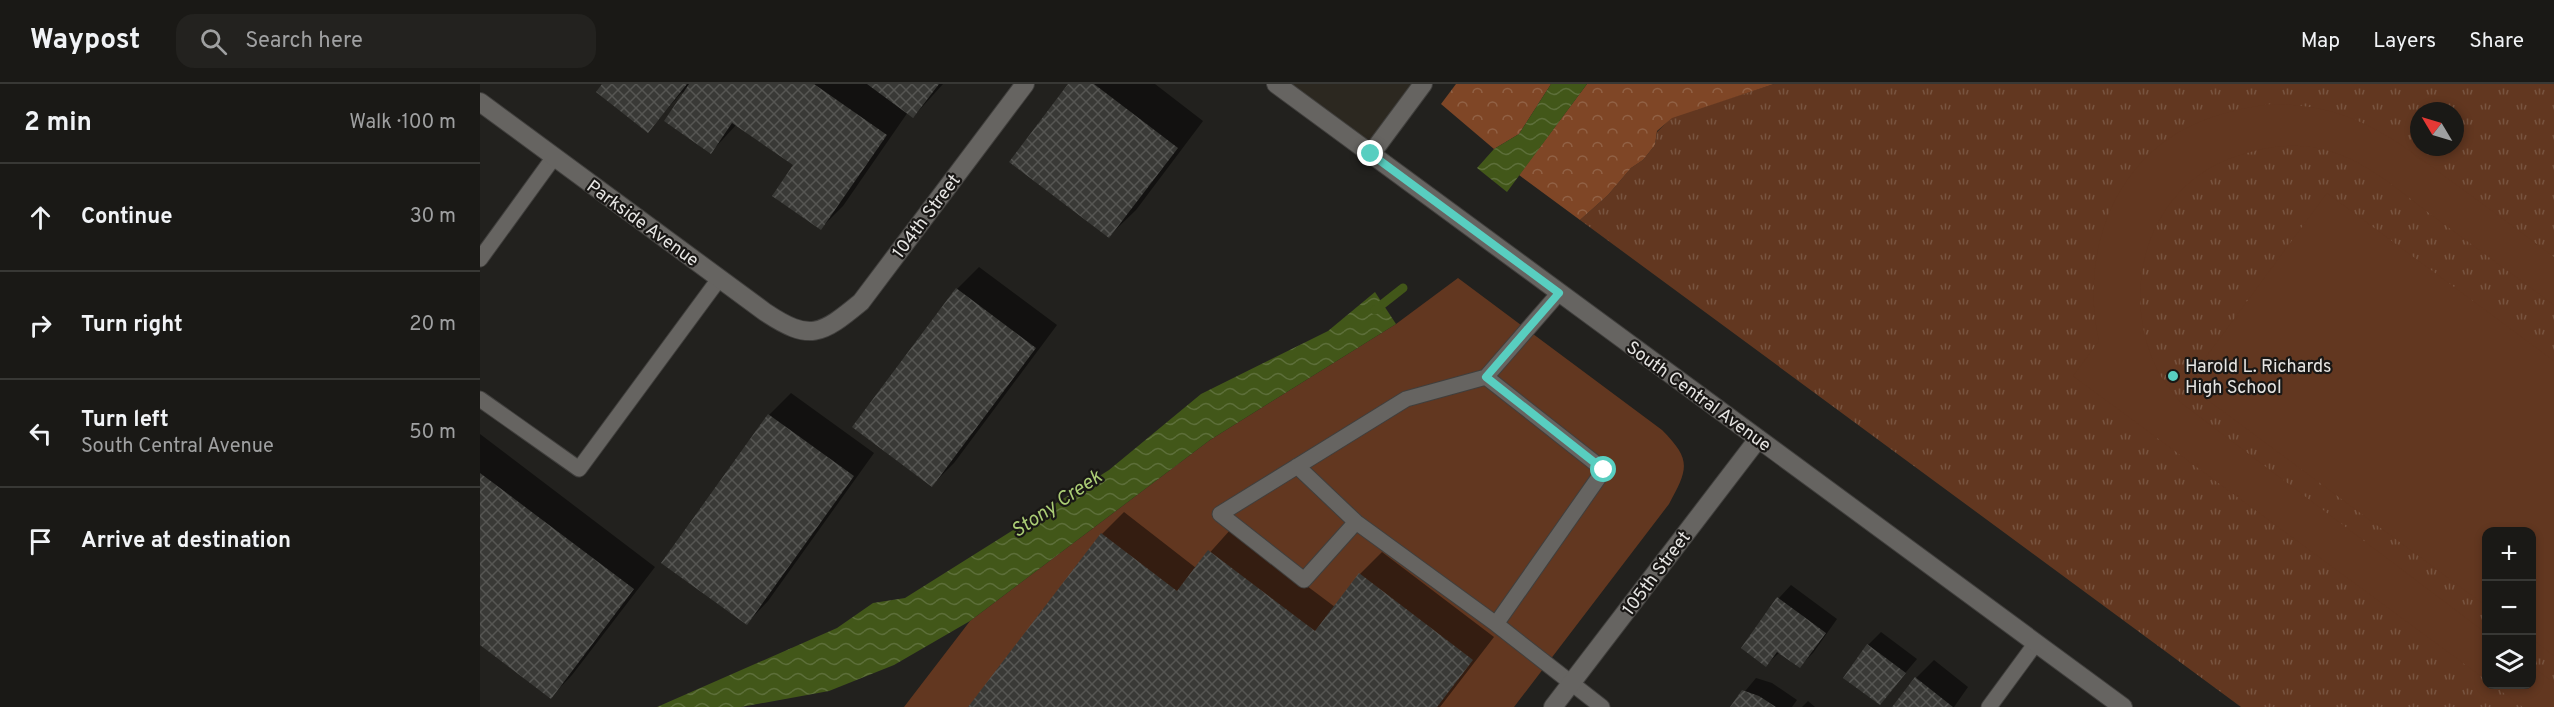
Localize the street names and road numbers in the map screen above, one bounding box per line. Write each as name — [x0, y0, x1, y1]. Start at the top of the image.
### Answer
street label: 104th Street — [888, 170, 966, 264]
street label: Parkside Avenue — [581, 176, 703, 273]
street label: South Central Avenue — [1621, 337, 1775, 458]
street label: 105th Street — [1618, 527, 1696, 621]

